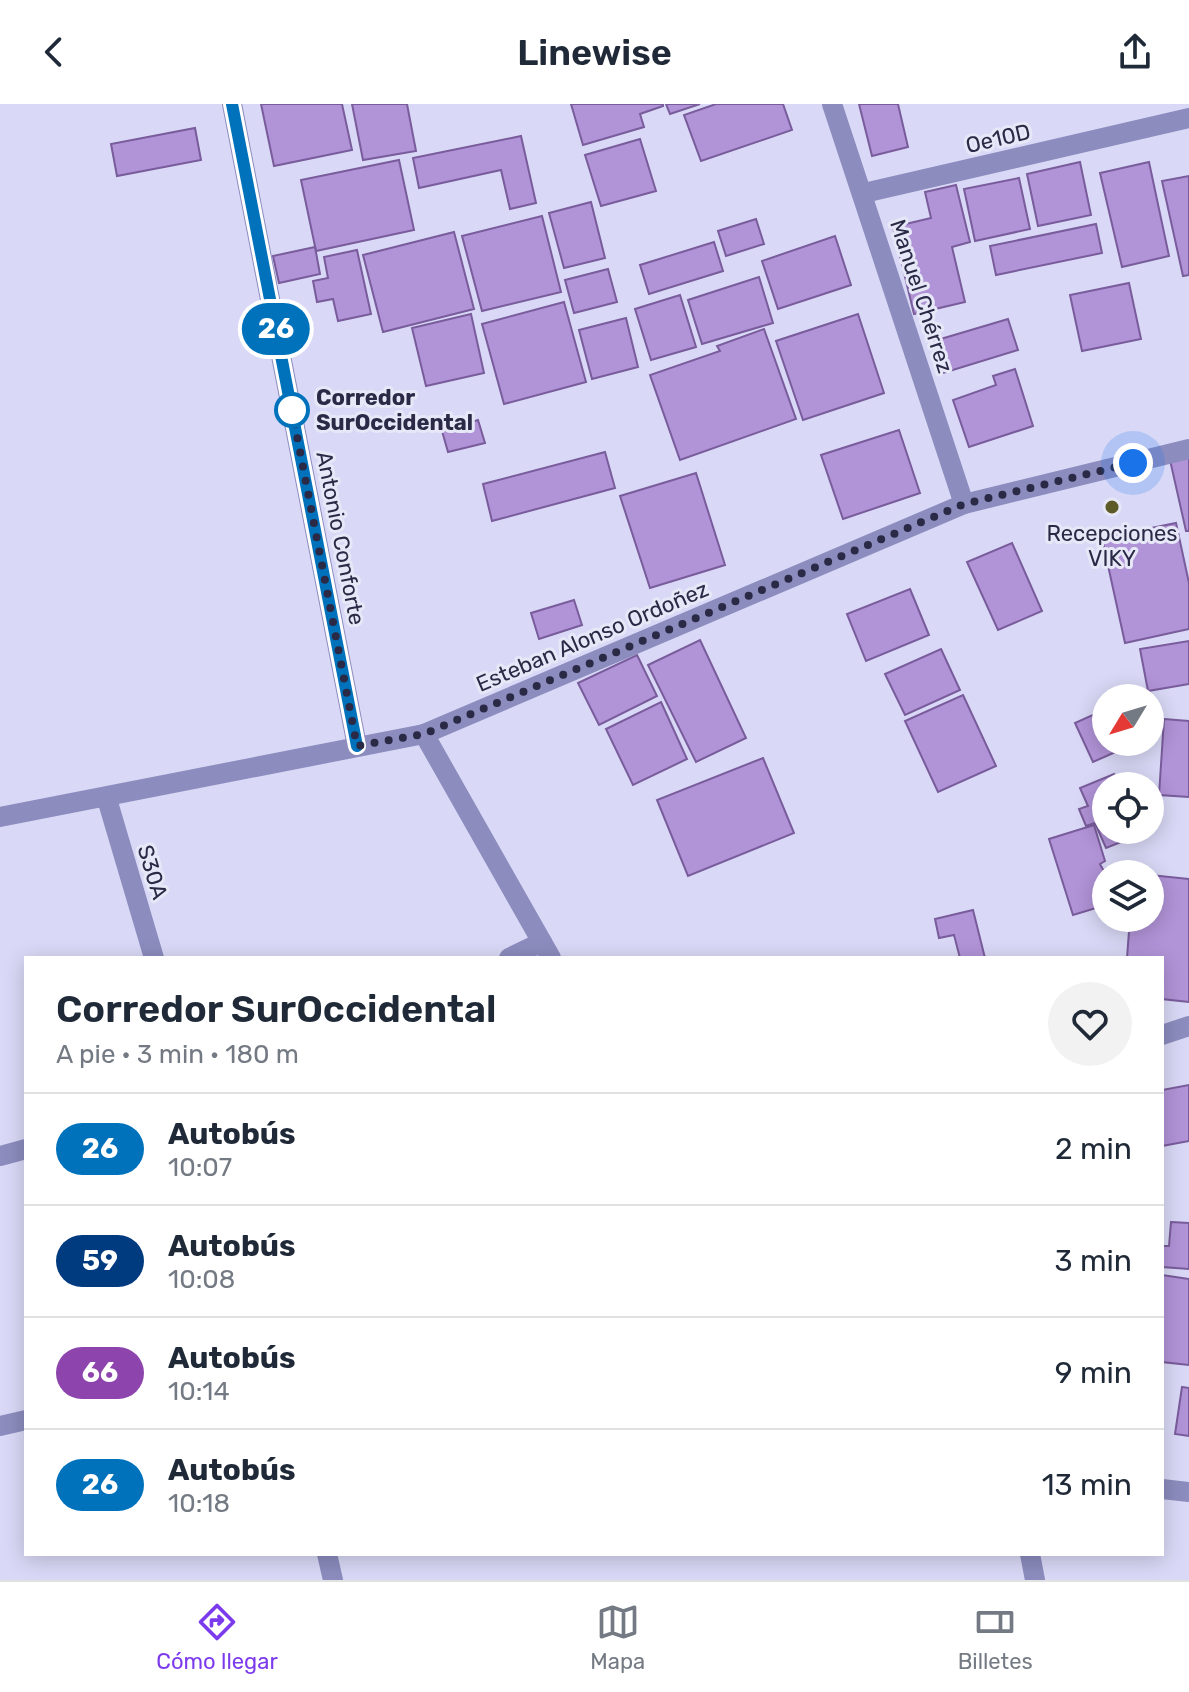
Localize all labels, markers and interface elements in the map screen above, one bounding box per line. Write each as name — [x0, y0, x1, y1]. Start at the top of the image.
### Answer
icon: back — [32, 30, 76, 74]
icon: share — [1113, 30, 1157, 74]
text: Linewise — [517, 31, 672, 74]
street label: Oe10D — [963, 118, 1033, 159]
street label: Manuel Chérrez — [884, 216, 959, 376]
line badge: 26 — [240, 303, 312, 355]
text: 26 — [258, 312, 294, 345]
place label: Corredor SurOccidental — [316, 384, 473, 436]
marker: Corredor SurOccidental — [275, 393, 309, 427]
your location — [1113, 443, 1153, 483]
street label: Antonio Conforte — [310, 449, 371, 627]
marker: Recepciones VIKY — [1103, 498, 1121, 516]
place label: Recepciones VIKY — [1046, 520, 1178, 572]
street label: Esteban Alonso Ordoñez — [472, 575, 712, 698]
north arrow — [1092, 684, 1164, 756]
map controls — [1092, 684, 1164, 932]
button: locate — [1092, 772, 1164, 844]
street label: S30A — [131, 842, 174, 903]
button: layers — [1092, 860, 1164, 932]
button: heart — [1048, 982, 1132, 1066]
text: Corredor SurOccidental — [56, 986, 497, 1032]
text: A pie · 3 min · 180 m — [56, 1039, 299, 1070]
text: Autobús — [168, 1116, 296, 1152]
text: 2 min — [1055, 1131, 1132, 1167]
text: 26 — [82, 1132, 118, 1165]
text: 10:07 — [168, 1152, 232, 1183]
text: Autobús — [168, 1228, 296, 1264]
text: 3 min — [1055, 1243, 1132, 1279]
text: 59 — [82, 1244, 118, 1277]
text: 10:08 — [168, 1264, 235, 1295]
text: Autobús — [168, 1340, 296, 1376]
text: 9 min — [1055, 1355, 1132, 1391]
text: 66 — [82, 1356, 118, 1389]
text: 10:14 — [168, 1376, 230, 1407]
text: Autobús — [168, 1452, 296, 1488]
text: 13 min — [1042, 1467, 1132, 1503]
text: 26 — [82, 1468, 118, 1501]
text: 10:18 — [168, 1488, 230, 1519]
tab: Cómo llegar — [156, 1600, 278, 1675]
tab: Mapa — [590, 1600, 645, 1675]
tab: Billetes — [958, 1600, 1033, 1675]

